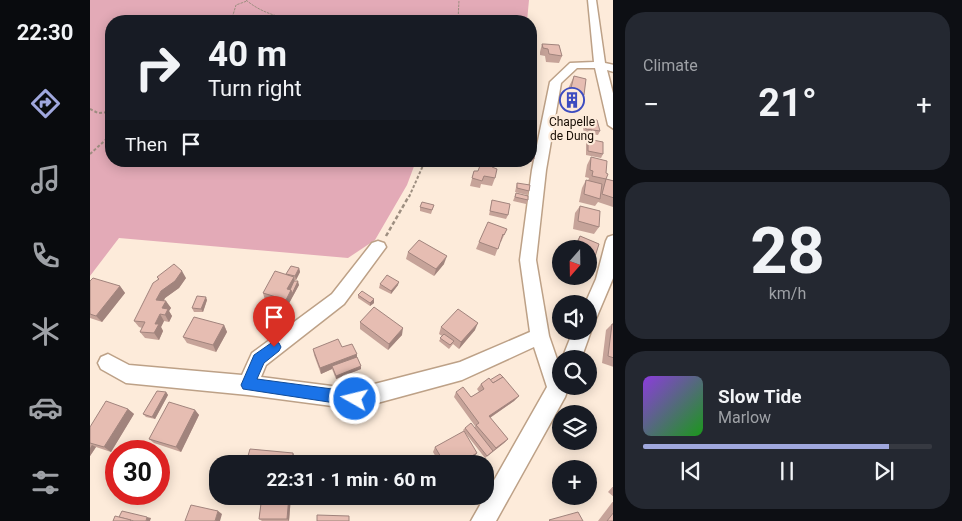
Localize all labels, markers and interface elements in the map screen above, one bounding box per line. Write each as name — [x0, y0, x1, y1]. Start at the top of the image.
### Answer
text: 22:30 — [17, 20, 73, 45]
text: 40 m — [208, 34, 287, 75]
icon: right — [125, 35, 190, 100]
text: Climate — [643, 56, 698, 75]
text: Turn right — [208, 76, 302, 101]
text: 21° — [758, 81, 817, 125]
icon: directions — [28, 86, 63, 121]
building icon: Chapelle de Dung — [559, 87, 585, 113]
text: − — [643, 88, 659, 121]
text: + — [916, 88, 932, 121]
place label: Chapelle de Dung — [549, 115, 595, 143]
icon: arrive — [177, 130, 205, 158]
text: Then — [125, 133, 167, 156]
icon: music — [28, 162, 63, 197]
text: 28 — [750, 213, 825, 289]
icon: phone — [28, 238, 63, 273]
north arrow — [552, 240, 598, 285]
map controls — [552, 240, 597, 505]
text: km/h — [769, 284, 806, 303]
button: sound — [552, 295, 597, 340]
pin — [253, 296, 295, 347]
icon: arrive — [260, 303, 288, 331]
icon: climate — [28, 314, 63, 349]
button: search — [552, 350, 597, 395]
position arrow — [328, 372, 380, 424]
text: Slow Tide — [718, 385, 801, 408]
icon: car — [28, 390, 63, 425]
button: layers — [552, 405, 597, 450]
text: Marlow — [718, 408, 771, 427]
speed limit sign: 30 — [105, 440, 170, 505]
icon: previous — [677, 457, 705, 485]
icon: pause — [773, 457, 801, 485]
icon: next — [870, 457, 898, 485]
button: + — [552, 460, 597, 505]
icon: filters — [28, 465, 63, 500]
text: 22:31 · 1 min · 60 m — [266, 468, 437, 491]

